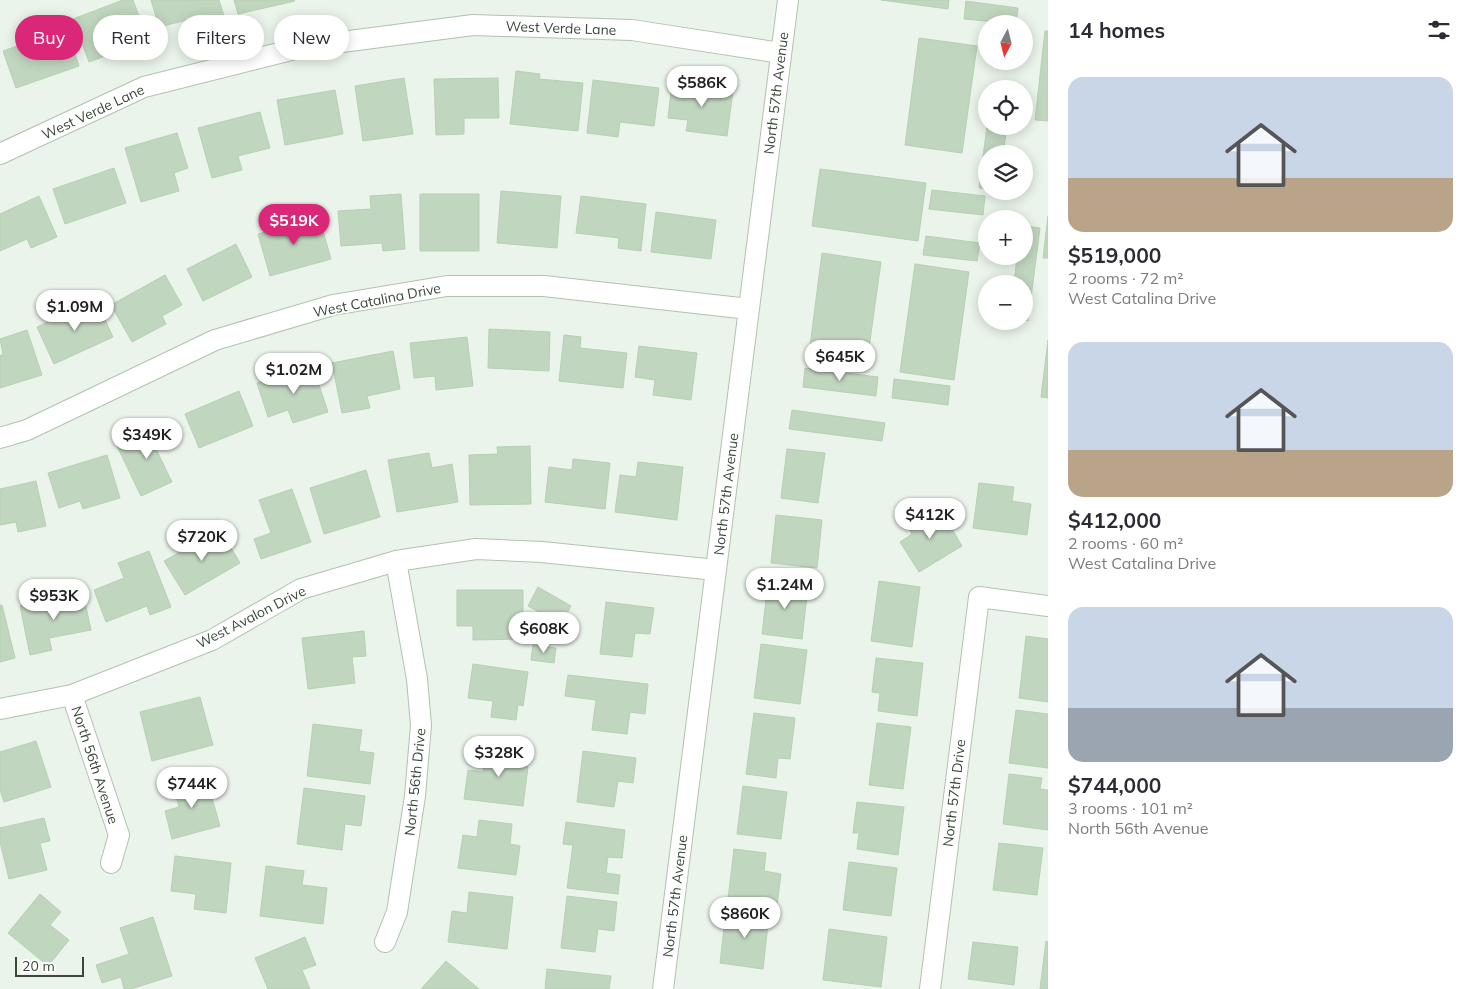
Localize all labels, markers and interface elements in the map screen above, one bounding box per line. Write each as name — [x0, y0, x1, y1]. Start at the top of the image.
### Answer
chip: Buy — [15, 15, 83, 60]
chip: Rent — [93, 15, 168, 60]
chip: Filters — [178, 15, 264, 60]
chip: New — [274, 15, 349, 60]
north arrow — [978, 15, 1032, 70]
map controls — [978, 15, 1033, 330]
icon: filters — [1425, 16, 1453, 44]
street label: West Verde Lane — [505, 17, 617, 39]
text: 14 homes — [1068, 17, 1165, 43]
street label: North 57th Avenue — [760, 31, 792, 155]
pin: $586K — [667, 66, 737, 108]
text: $586K — [677, 72, 727, 92]
street label: West Verde Lane — [39, 80, 147, 144]
button: locate — [978, 80, 1033, 135]
icon: home — [1216, 110, 1306, 200]
button: layers — [978, 145, 1033, 200]
pin: $519K — [259, 204, 329, 246]
text: $519K — [269, 210, 319, 230]
button: + — [978, 210, 1033, 265]
text: $519,000 — [1068, 242, 1161, 268]
text: 2 rooms · 72 m² — [1068, 268, 1183, 288]
button: − — [978, 275, 1033, 330]
street label: West Catalina Drive — [312, 279, 442, 321]
text: West Catalina Drive — [1068, 288, 1216, 308]
pin: $1.09M — [34, 290, 116, 332]
text: $1.09M — [47, 296, 103, 316]
pin: $645K — [805, 340, 875, 382]
text: $645K — [815, 346, 865, 366]
pin: $1.02M — [253, 352, 335, 395]
text: $1.02M — [266, 359, 322, 379]
icon: home — [1216, 375, 1306, 465]
pin: $349K — [112, 418, 182, 460]
text: $349K — [122, 424, 172, 444]
street label: North 57th Avenue — [710, 432, 742, 556]
pin: $412K — [895, 498, 965, 540]
text: $412K — [905, 504, 955, 524]
text: $412,000 — [1068, 507, 1161, 533]
pin: $720K — [167, 520, 237, 562]
text: $720K — [177, 526, 227, 546]
text: 2 rooms · 60 m² — [1068, 533, 1183, 553]
text: West Catalina Drive — [1068, 553, 1216, 573]
pin: $1.24M — [744, 568, 826, 610]
text: $1.24M — [757, 574, 813, 594]
pin: $953K — [19, 578, 89, 621]
street label: West Avalon Drive — [193, 582, 309, 652]
text: $953K — [29, 585, 79, 605]
pin: $608K — [509, 612, 579, 654]
text: $608K — [519, 618, 569, 638]
icon: home — [1216, 640, 1306, 730]
street label: North 56th Avenue — [67, 704, 123, 826]
street label: North 56th Drive — [400, 727, 430, 837]
pin: $328K — [464, 736, 534, 778]
street label: North 57th Drive — [938, 738, 970, 848]
text: $328K — [474, 742, 524, 762]
pin: $744K — [157, 766, 227, 809]
text: $744,000 — [1068, 772, 1161, 798]
text: $744K — [167, 773, 217, 793]
text: 3 rooms · 101 m² — [1068, 798, 1193, 818]
text: North 56th Avenue — [1068, 818, 1209, 838]
street label: North 57th Avenue — [659, 834, 691, 958]
pin: $860K — [710, 896, 780, 939]
text: $860K — [720, 903, 770, 923]
scale bar — [15, 954, 84, 977]
text: 20 m — [22, 957, 55, 975]

